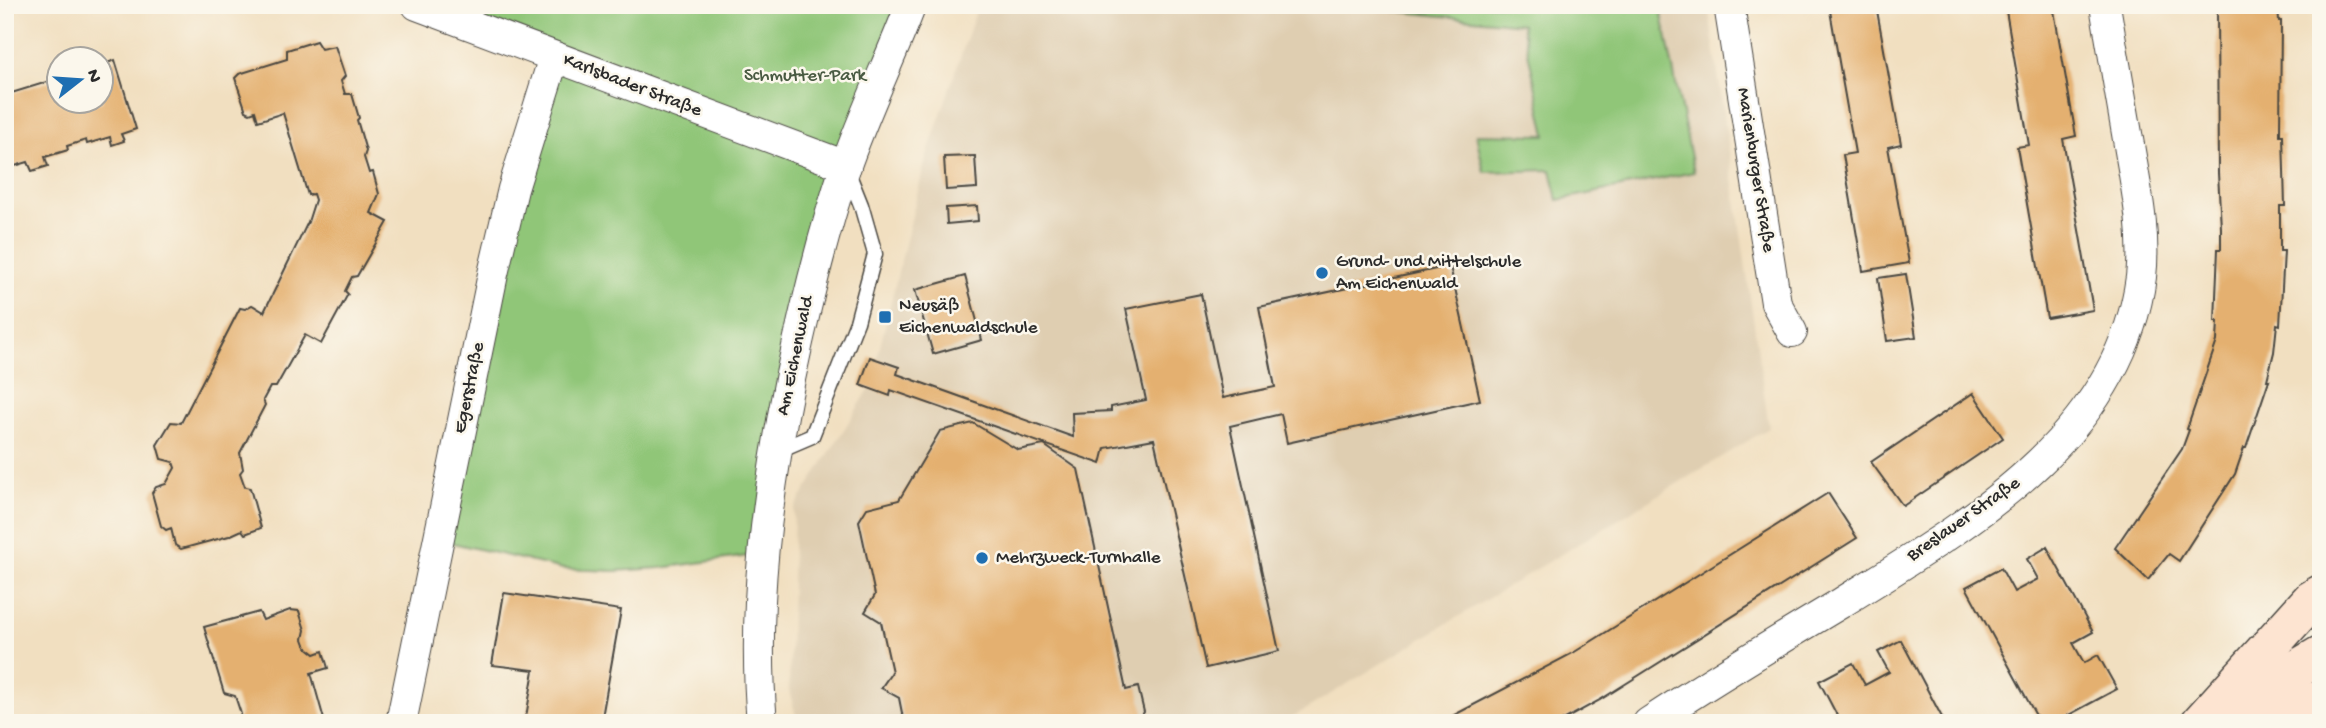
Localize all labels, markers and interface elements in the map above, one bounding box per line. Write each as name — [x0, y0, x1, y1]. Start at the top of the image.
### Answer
north arrow — [46, 46, 116, 116]
street label: Karlsbader Straße — [559, 49, 705, 123]
park label: Schmutter-Park — [744, 65, 868, 88]
text: N — [80, 67, 106, 85]
street label: Marienburger Straße — [1731, 86, 1779, 254]
place label: Grund- und Mittelschule Am Eichenwald — [1336, 251, 1521, 296]
marker: Grund- und Mittelschule Am Eichenwald — [1314, 265, 1330, 281]
street label: Am Eichenwald — [772, 292, 820, 418]
place label: Neusäß Eichenwaldschule — [899, 295, 1038, 340]
marker: Neusäß Eichenwaldschule — [877, 309, 893, 325]
street label: Egerstraße — [449, 340, 491, 436]
street label: Breslauer Straße — [1902, 472, 2025, 568]
place label: Mehrzweck-Turnhalle — [996, 547, 1161, 570]
marker: Mehrzweck-Turnhalle — [974, 550, 990, 566]

